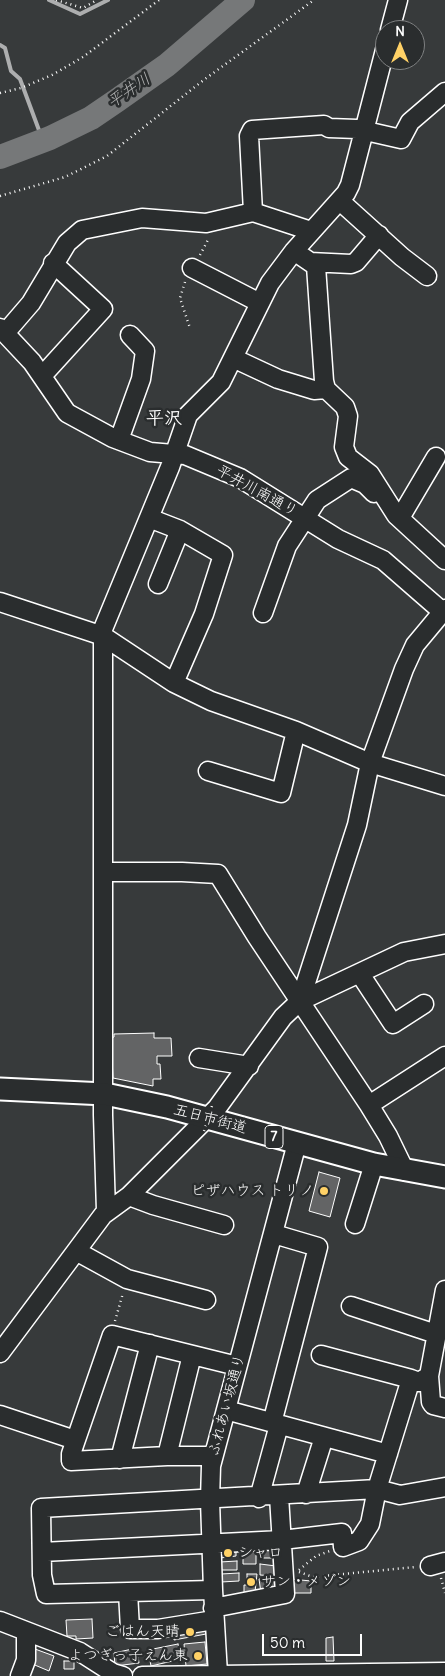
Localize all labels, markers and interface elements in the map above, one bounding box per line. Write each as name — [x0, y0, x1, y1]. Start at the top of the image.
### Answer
north arrow — [375, 20, 425, 70]
text: N — [395, 22, 405, 40]
water label: 平井川 — [104, 70, 154, 112]
district label: 平沢 — [146, 408, 182, 430]
street label: 平井川南通り — [213, 461, 301, 521]
street label: 五日市街道 — [171, 1101, 249, 1137]
road number: 7 — [265, 1126, 283, 1148]
place label: ピザハウス トリノ — [190, 1182, 314, 1200]
marker: ピザハウス トリノ — [318, 1185, 330, 1197]
street label: ふれあい坂通り — [205, 1352, 249, 1458]
place label: シャロ — [238, 1544, 283, 1562]
marker: シャロ — [222, 1547, 234, 1559]
place label: サン・メゾン — [261, 1573, 351, 1591]
marker: サン・メゾン — [245, 1576, 257, 1588]
place label: ごはん天晴 — [105, 1623, 180, 1641]
scale bar — [265, 1624, 365, 1656]
marker: ごはん天晴 — [184, 1626, 196, 1638]
text: 50 m — [270, 1633, 305, 1652]
place label: よつぎっ⼦えん東 — [68, 1647, 188, 1665]
marker: よつぎっ⼦えん東 — [192, 1650, 204, 1662]

